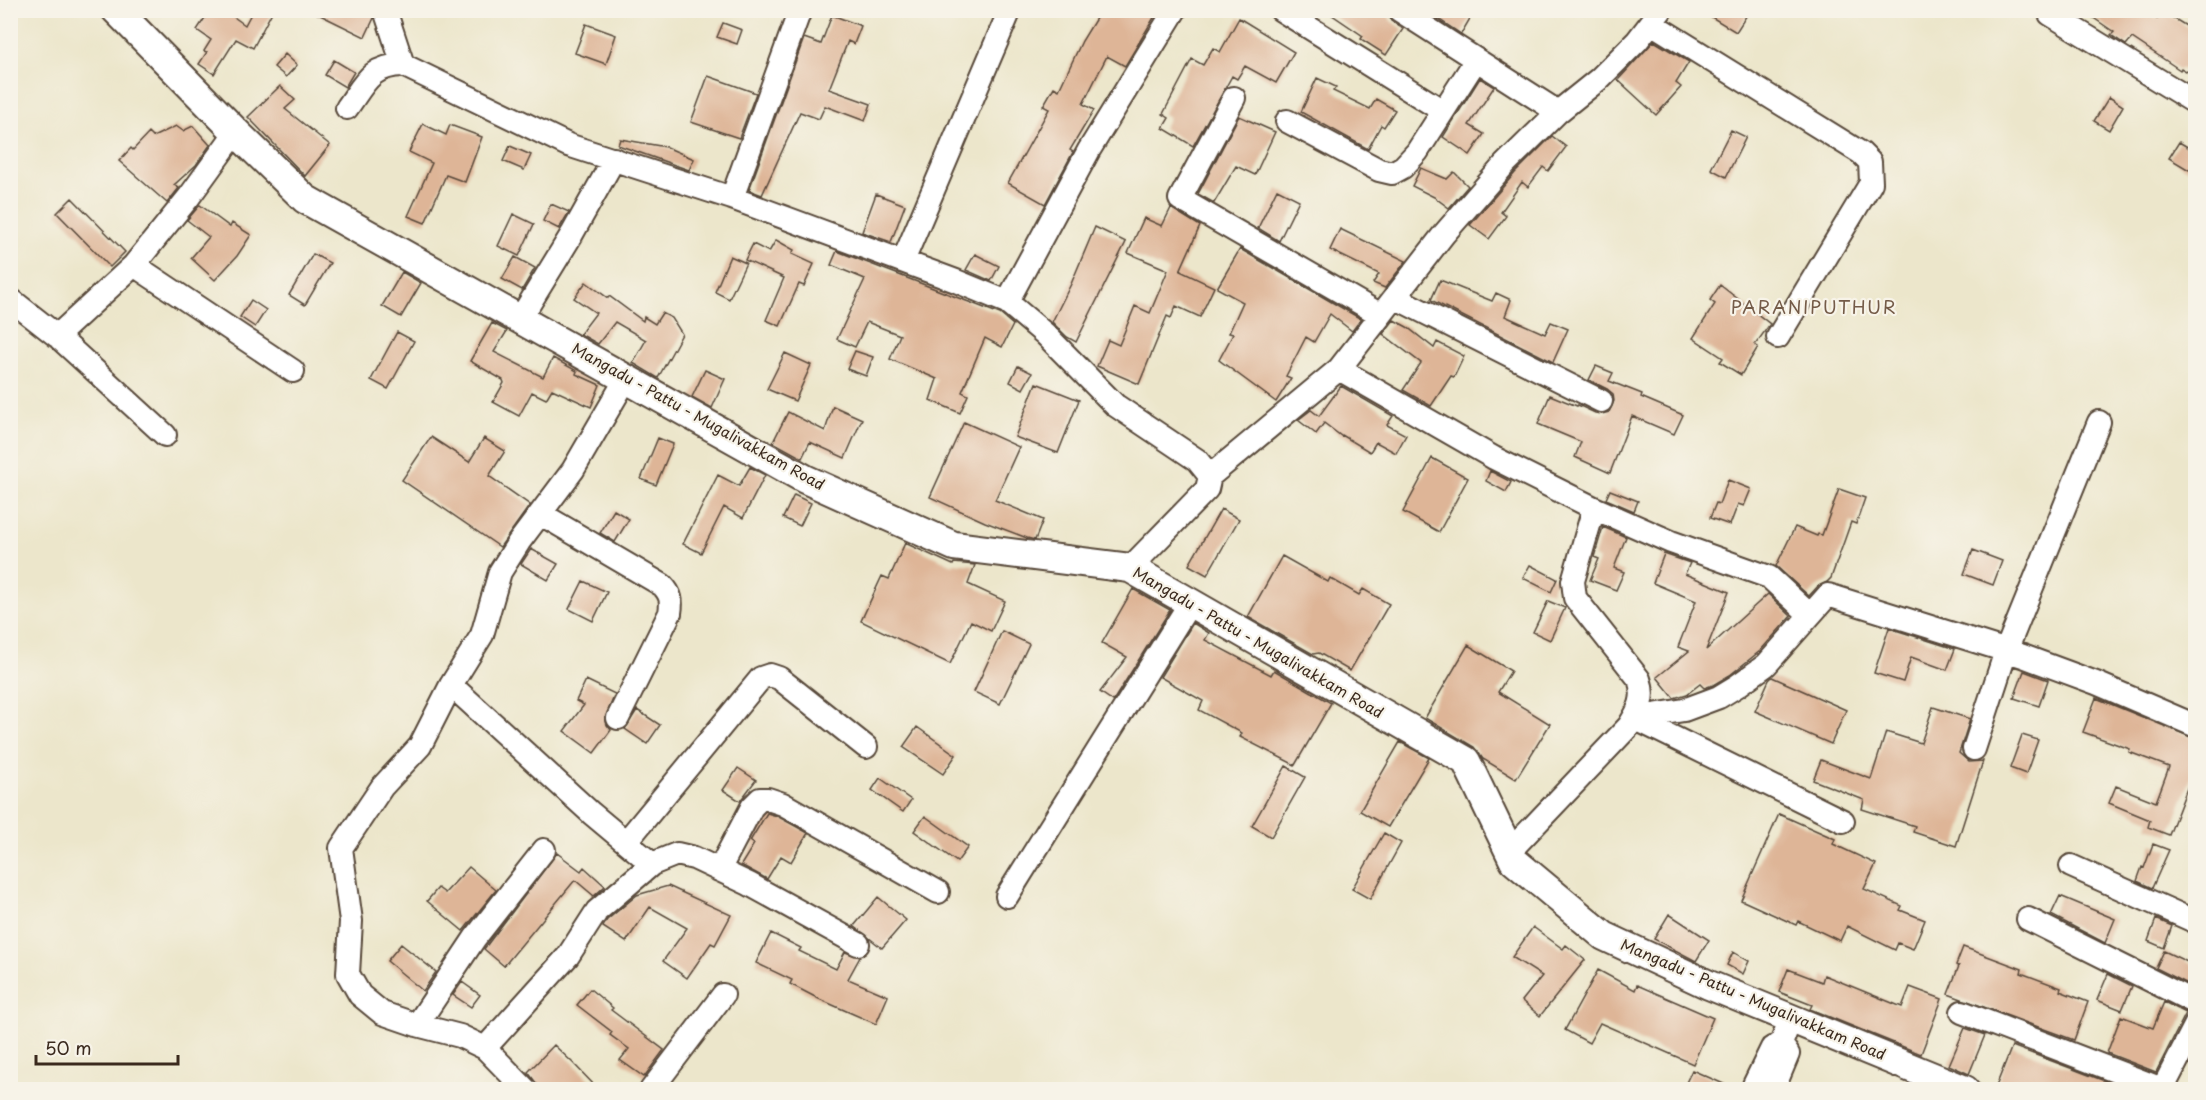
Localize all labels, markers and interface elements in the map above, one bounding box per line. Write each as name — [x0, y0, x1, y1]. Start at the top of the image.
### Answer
district label: PARANIPUTHUR — [1731, 293, 1897, 320]
street label: Mangadu - Pattu - Mugalivakkam Road — [568, 336, 829, 495]
street label: Mangadu - Pattu - Mugalivakkam Road — [1129, 560, 1388, 723]
street label: Mangadu - Pattu - Mugalivakkam Road — [1617, 932, 1890, 1065]
scale bar — [36, 1028, 178, 1066]
text: 50 m — [45, 1034, 92, 1061]

